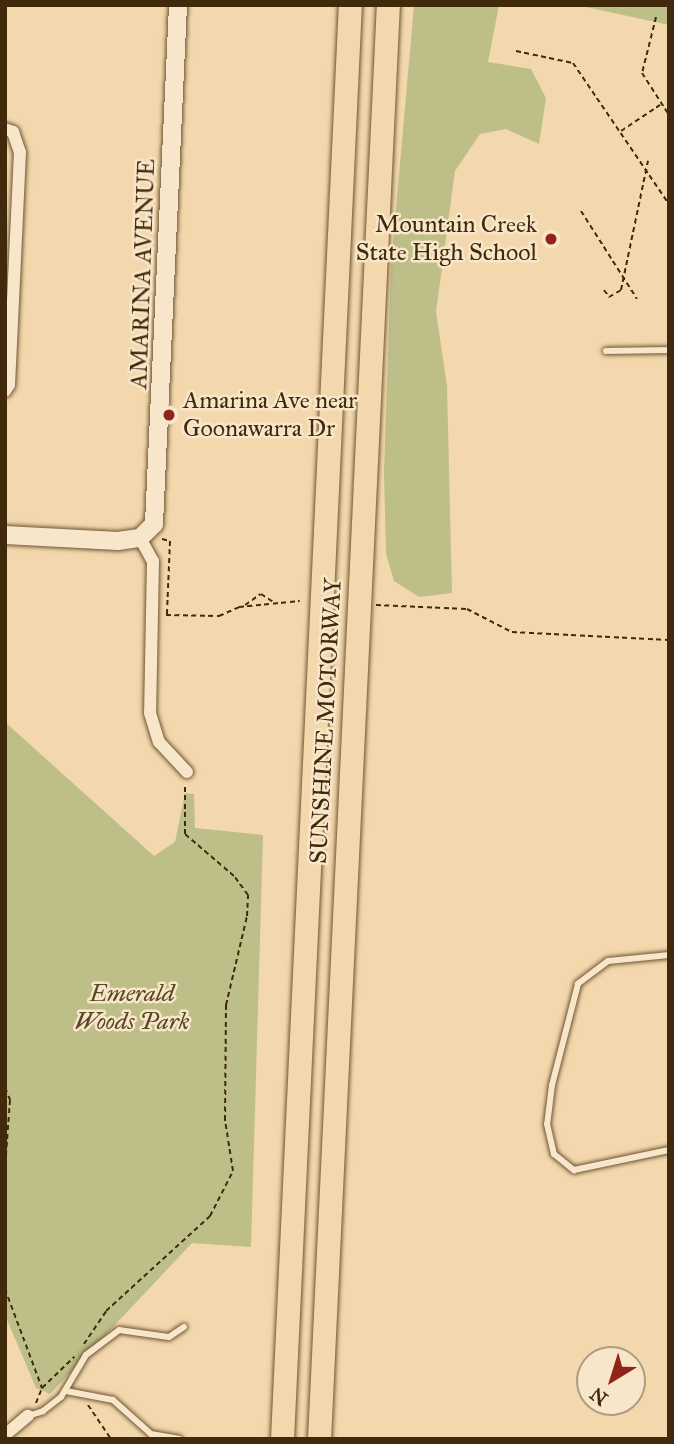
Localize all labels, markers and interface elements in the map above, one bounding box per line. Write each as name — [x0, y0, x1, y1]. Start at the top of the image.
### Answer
street label: AMARINA AVENUE — [125, 158, 161, 390]
place label: Mountain Creek State High School — [356, 211, 537, 267]
marker: Mountain Creek State High School — [543, 231, 559, 247]
place label: Amarina Ave near Goonawarra Dr — [183, 387, 357, 443]
marker: Amarina Ave near Goonawarra Dr — [161, 407, 177, 423]
street label: SUNSHINE MOTORWAY — [304, 577, 348, 865]
park label: Emerald Woods Park — [75, 980, 189, 1036]
north arrow — [576, 1346, 646, 1416]
text: N — [586, 1382, 612, 1410]

